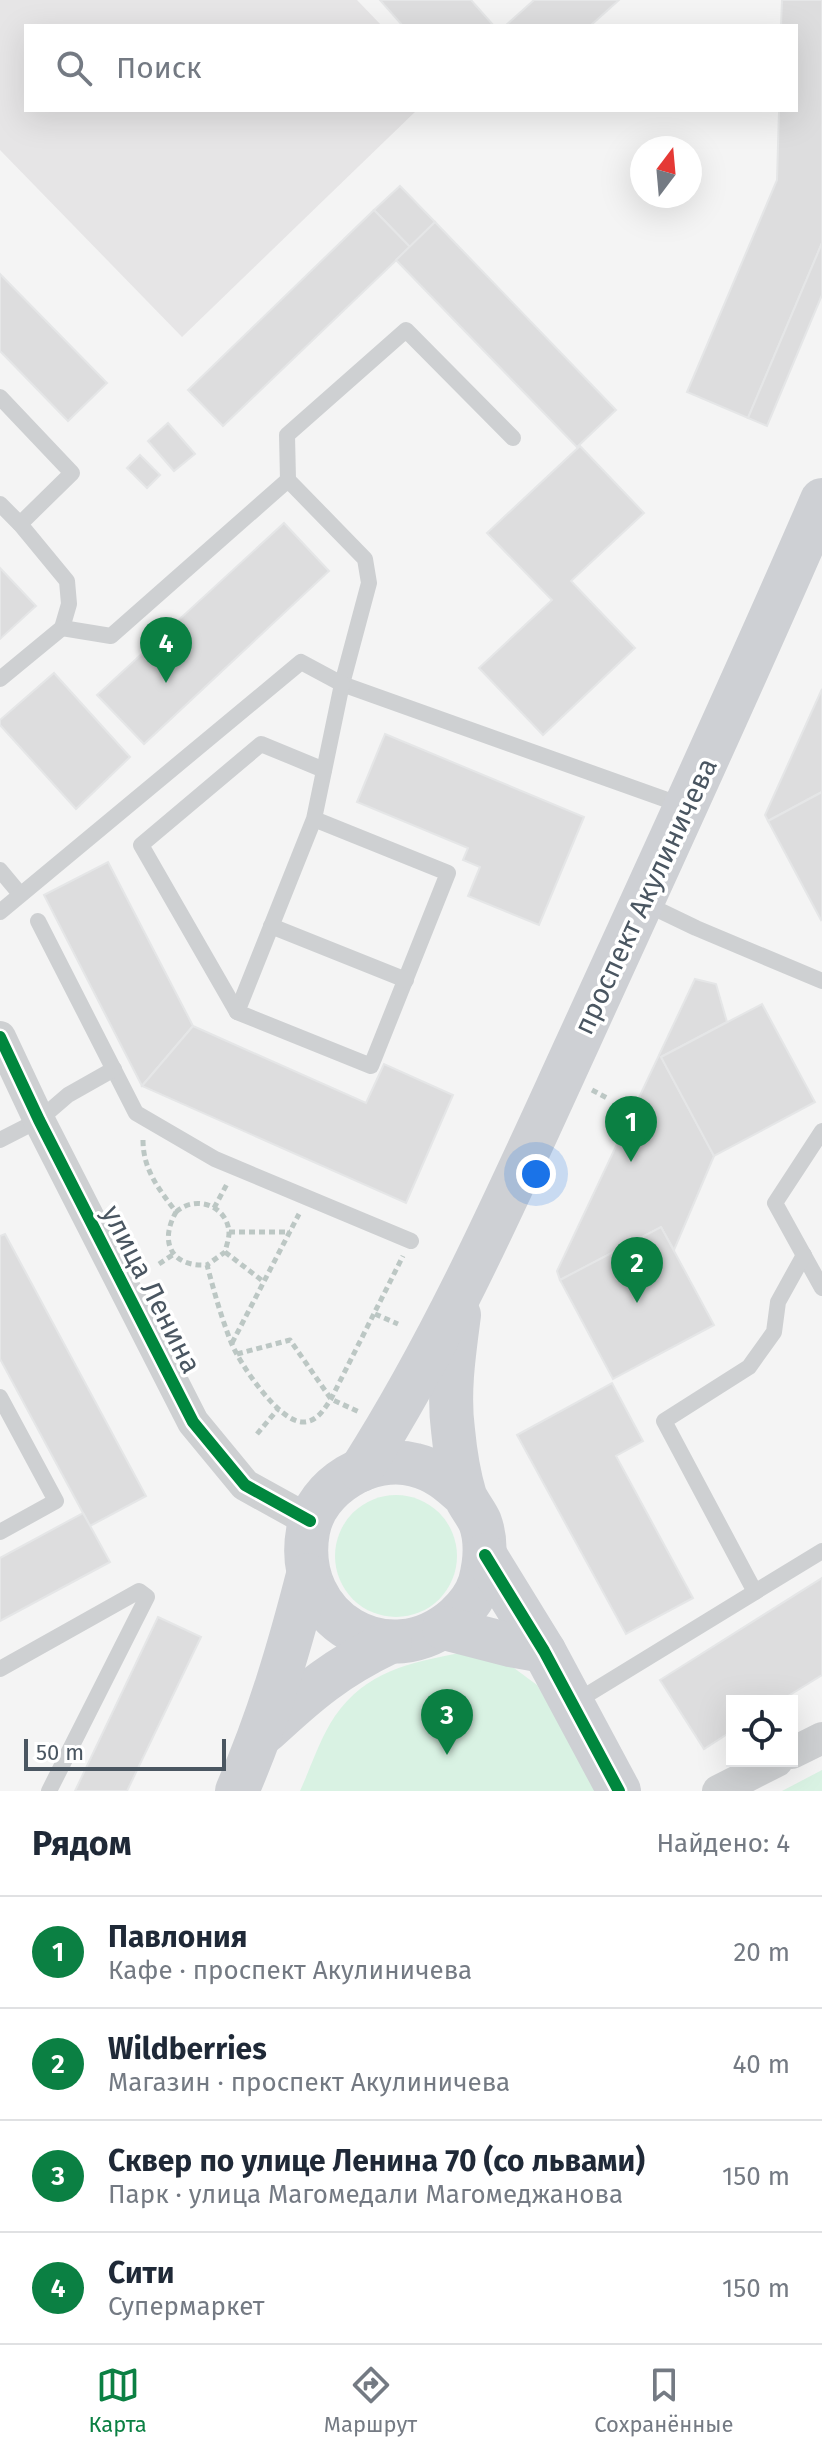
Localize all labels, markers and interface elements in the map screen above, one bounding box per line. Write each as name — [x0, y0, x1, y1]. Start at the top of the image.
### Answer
search box — [24, 24, 798, 112]
icon: search — [52, 46, 96, 90]
text: Поиск — [116, 50, 202, 86]
north arrow — [630, 136, 702, 208]
pin: 4 — [140, 617, 192, 683]
street label: проспект Акулиничева — [567, 753, 724, 1040]
pin: 1 — [605, 1096, 657, 1162]
your location — [516, 1154, 556, 1194]
street label: улица Ленина — [95, 1200, 208, 1379]
pin: 2 — [611, 1237, 663, 1303]
pin: 3 — [421, 1689, 473, 1755]
map controls — [726, 1695, 798, 1767]
button: locate — [726, 1695, 798, 1767]
scale bar — [24, 1735, 226, 1771]
text: 50 m — [36, 1739, 84, 1766]
text: Рядом — [32, 1823, 131, 1864]
text: Найдено: 4 — [656, 1828, 790, 1859]
text: Павлония — [108, 1919, 247, 1955]
text: 1 — [52, 1937, 64, 1968]
text: 20 m — [733, 1937, 790, 1968]
text: Кафе · проспект Акулиничева — [108, 1955, 472, 1986]
text: Wildberries — [108, 2031, 267, 2067]
text: 2 — [51, 2049, 65, 2080]
text: 40 m — [732, 2049, 790, 2080]
text: Магазин · проспект Акулиничева — [108, 2067, 510, 2098]
text: Сквер по улице Ленина 70 (со львами) — [108, 2143, 645, 2179]
text: 3 — [51, 2161, 65, 2192]
text: 150 m — [722, 2161, 790, 2192]
text: Парк · улица Магомедали Магомеджанова — [108, 2179, 623, 2210]
text: Сити — [108, 2255, 175, 2291]
text: 4 — [51, 2273, 65, 2304]
text: 150 m — [722, 2273, 790, 2304]
text: Супермаркет — [108, 2291, 265, 2322]
tab: Карта — [89, 2363, 147, 2438]
tab: Маршрут — [324, 2363, 417, 2438]
tab: Сохранённые — [594, 2363, 734, 2438]

